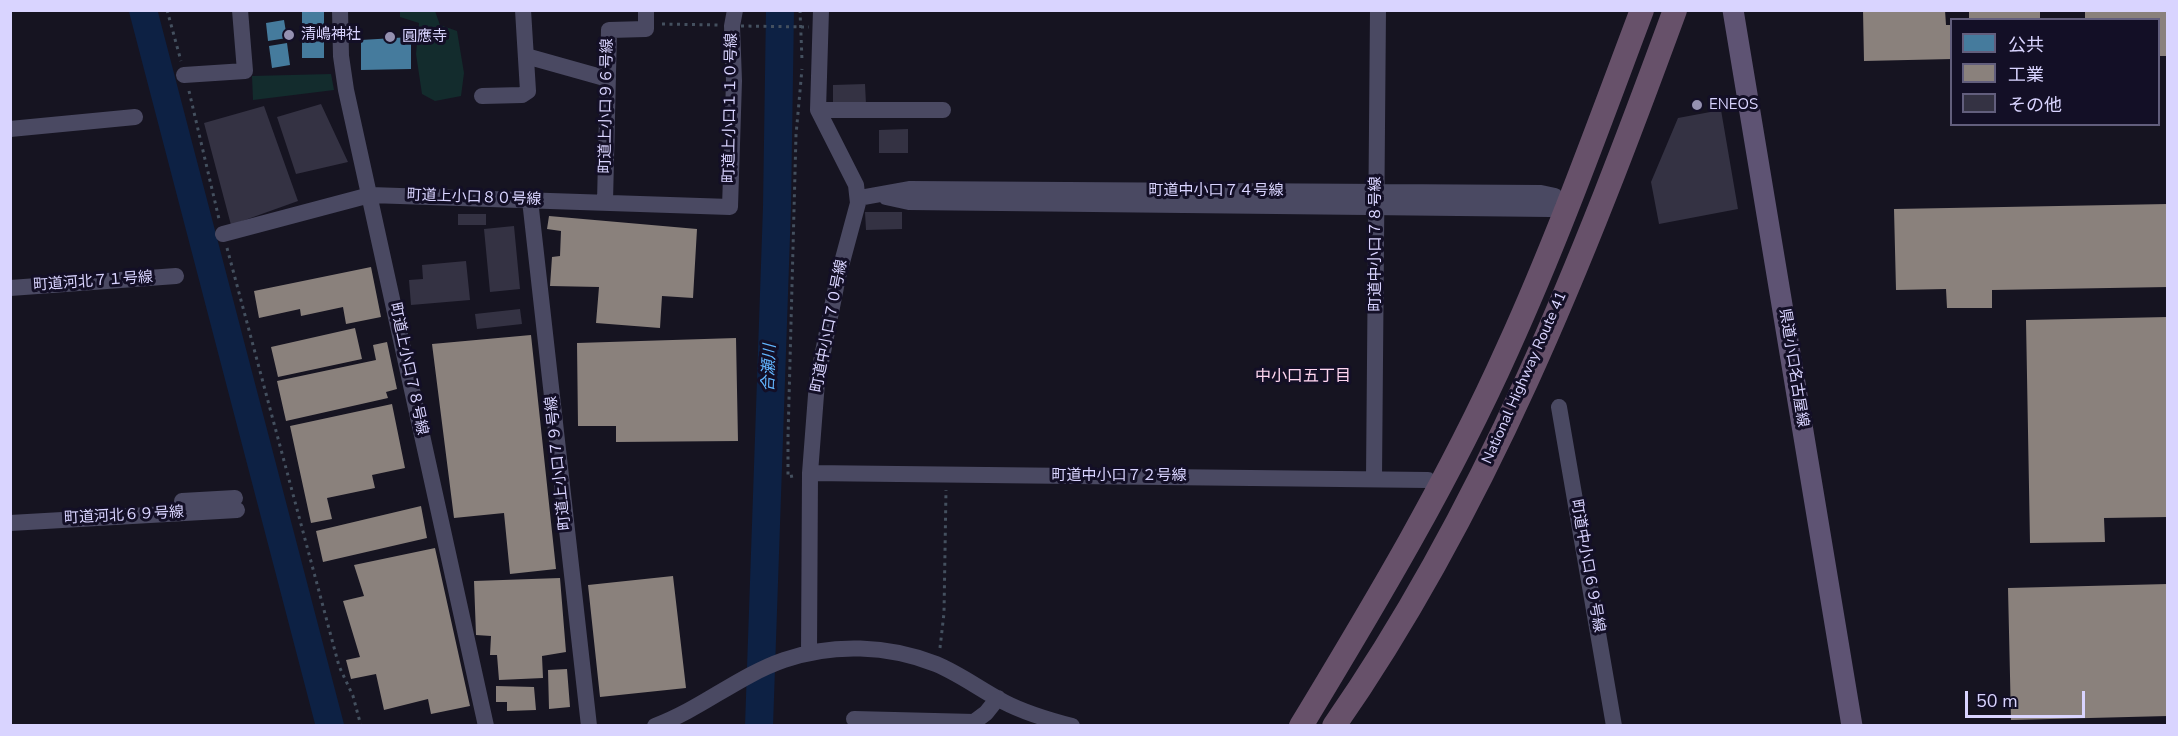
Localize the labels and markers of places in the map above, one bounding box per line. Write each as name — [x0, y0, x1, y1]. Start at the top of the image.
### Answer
place label: 清嶋神社 — [301, 26, 361, 44]
marker: 清嶋神社 — [282, 28, 296, 42]
place label: 圓應寺 — [402, 28, 447, 46]
marker: 圓應寺 — [383, 30, 397, 44]
place label: ENEOS — [1709, 96, 1758, 114]
marker: ENEOS — [1690, 98, 1704, 112]

